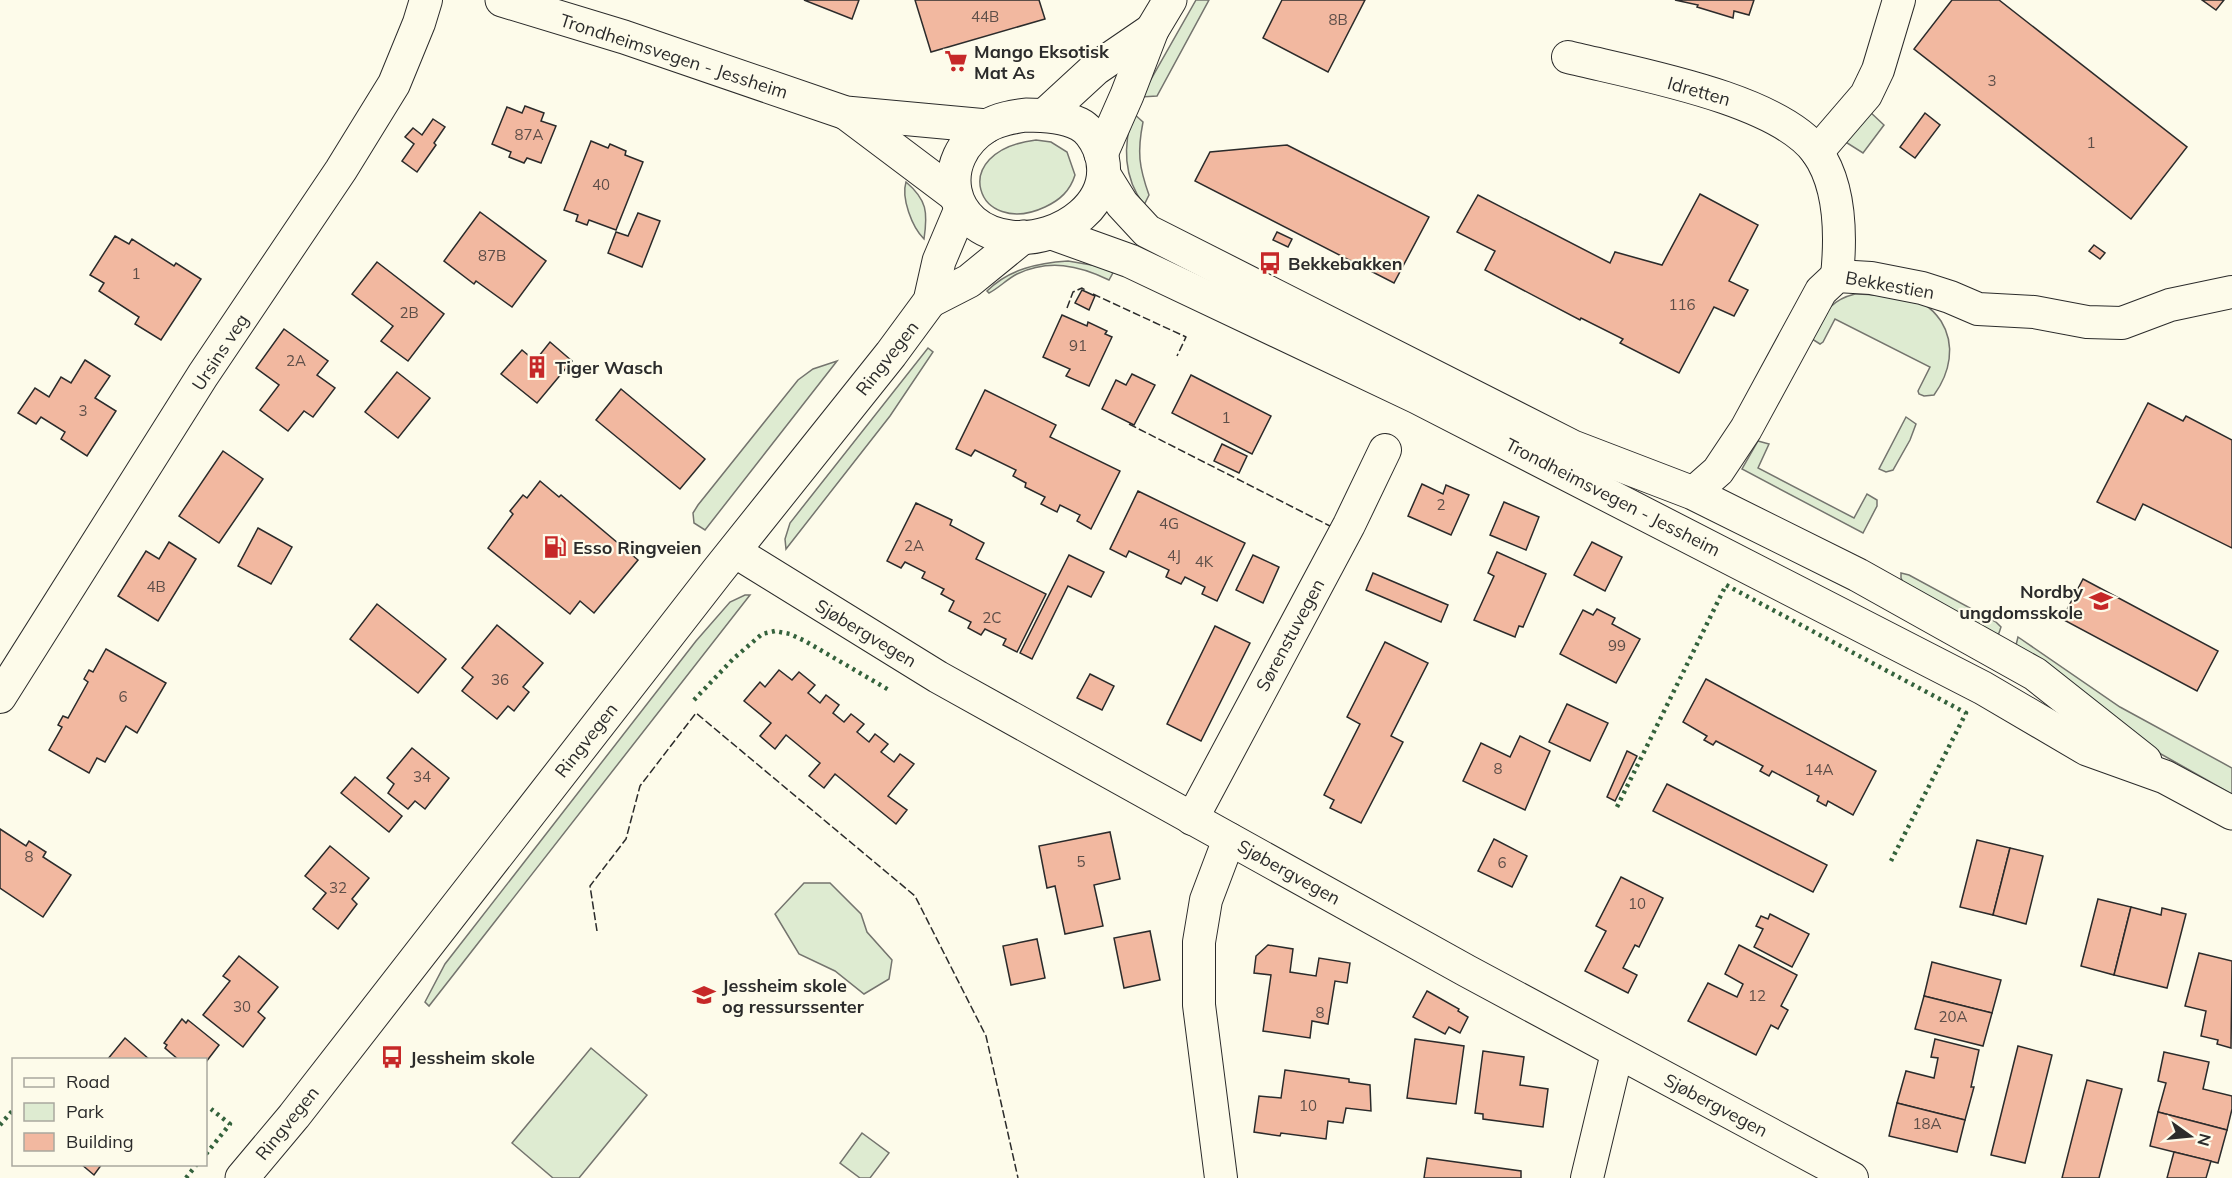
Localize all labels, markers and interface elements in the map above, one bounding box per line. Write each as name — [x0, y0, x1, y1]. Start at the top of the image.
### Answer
house number: 44B — [971, 7, 999, 26]
street label: Trondheimsvegen - Jessheim — [557, 8, 791, 104]
house number: 8B — [1328, 10, 1348, 29]
place label: Mango Eksotisk Mat As — [974, 40, 1110, 84]
supermarket icon: Mango Eksotisk Mat As — [943, 48, 969, 74]
street label: Idretten — [1665, 71, 1733, 111]
house number: 3 — [1987, 71, 1997, 90]
house number: 87A — [514, 125, 544, 144]
house number: 1 — [2086, 133, 2096, 152]
house number: 40 — [592, 175, 610, 194]
house number: 87B — [478, 246, 506, 265]
bus stop icon: Bekkebakken — [1257, 250, 1283, 276]
place label: Bekkebakken — [1288, 252, 1403, 275]
house number: 1 — [131, 264, 141, 283]
street label: Bekkestien — [1844, 266, 1936, 304]
house number: 116 — [1668, 295, 1696, 314]
house number: 2B — [399, 303, 419, 322]
street label: Ursins veg — [187, 309, 253, 395]
street label: Ringvegen — [851, 316, 923, 400]
house number: 91 — [1069, 336, 1087, 355]
house number: 2A — [286, 351, 306, 370]
building icon: Tiger Wasch — [524, 354, 550, 380]
place label: Tiger Wasch — [555, 356, 663, 379]
house number: 3 — [78, 401, 88, 420]
house number: 1 — [1221, 408, 1231, 427]
street label: Trondheimsvegen - Jessheim — [1502, 433, 1724, 561]
house number: 2 — [1436, 495, 1446, 514]
house number: 4G — [1159, 514, 1179, 533]
fuel station icon: Esso Ringveien — [542, 534, 568, 560]
place label: Esso Ringveien — [573, 536, 702, 559]
house number: 2A — [904, 536, 924, 555]
house number: 4J — [1167, 546, 1181, 565]
house number: 4K — [1195, 552, 1214, 571]
street label: Sørenstuvegen — [1251, 575, 1329, 695]
house number: 4B — [146, 577, 166, 596]
place label: Nordby ungdomsskole — [1959, 580, 2083, 624]
school or university icon: Nordby ungdomsskole — [2088, 588, 2114, 614]
street label: Sjøbergvegen — [811, 594, 921, 672]
house number: 2C — [982, 608, 1002, 627]
house number: 99 — [1608, 636, 1626, 655]
house number: 36 — [491, 670, 509, 689]
house number: 6 — [118, 687, 128, 706]
street label: Ringvegen — [550, 698, 622, 782]
house number: 8 — [1493, 759, 1503, 778]
house number: 14A — [1804, 760, 1834, 779]
house number: 34 — [413, 767, 431, 786]
street label: Sjøbergvegen — [1234, 834, 1344, 910]
house number: 8 — [24, 847, 34, 866]
house number: 5 — [1076, 852, 1086, 871]
house number: 6 — [1497, 853, 1507, 872]
house number: 32 — [329, 878, 347, 897]
house number: 10 — [1628, 894, 1646, 913]
place label: Jessheim skole og ressurssenter — [722, 974, 865, 1018]
school or university icon: Jessheim skole og ressurssenter — [691, 982, 717, 1008]
house number: 12 — [1748, 986, 1766, 1005]
house number: 30 — [233, 997, 251, 1016]
house number: 8 — [1315, 1003, 1325, 1022]
house number: 20A — [1938, 1007, 1968, 1026]
bus stop icon: Jessheim skole — [379, 1044, 405, 1070]
place label: Jessheim skole — [410, 1046, 535, 1069]
legend — [12, 1058, 207, 1166]
street label: Sjøbergvegen — [1660, 1068, 1772, 1142]
text: Road — [66, 1070, 110, 1093]
street label: Ringvegen — [250, 1081, 324, 1165]
house number: 10 — [1299, 1096, 1317, 1115]
text: Park — [66, 1100, 105, 1123]
north arrow — [2160, 1106, 2220, 1166]
house number: 18A — [1912, 1114, 1942, 1133]
text: Building — [66, 1130, 134, 1153]
text: N — [2193, 1131, 2216, 1148]

